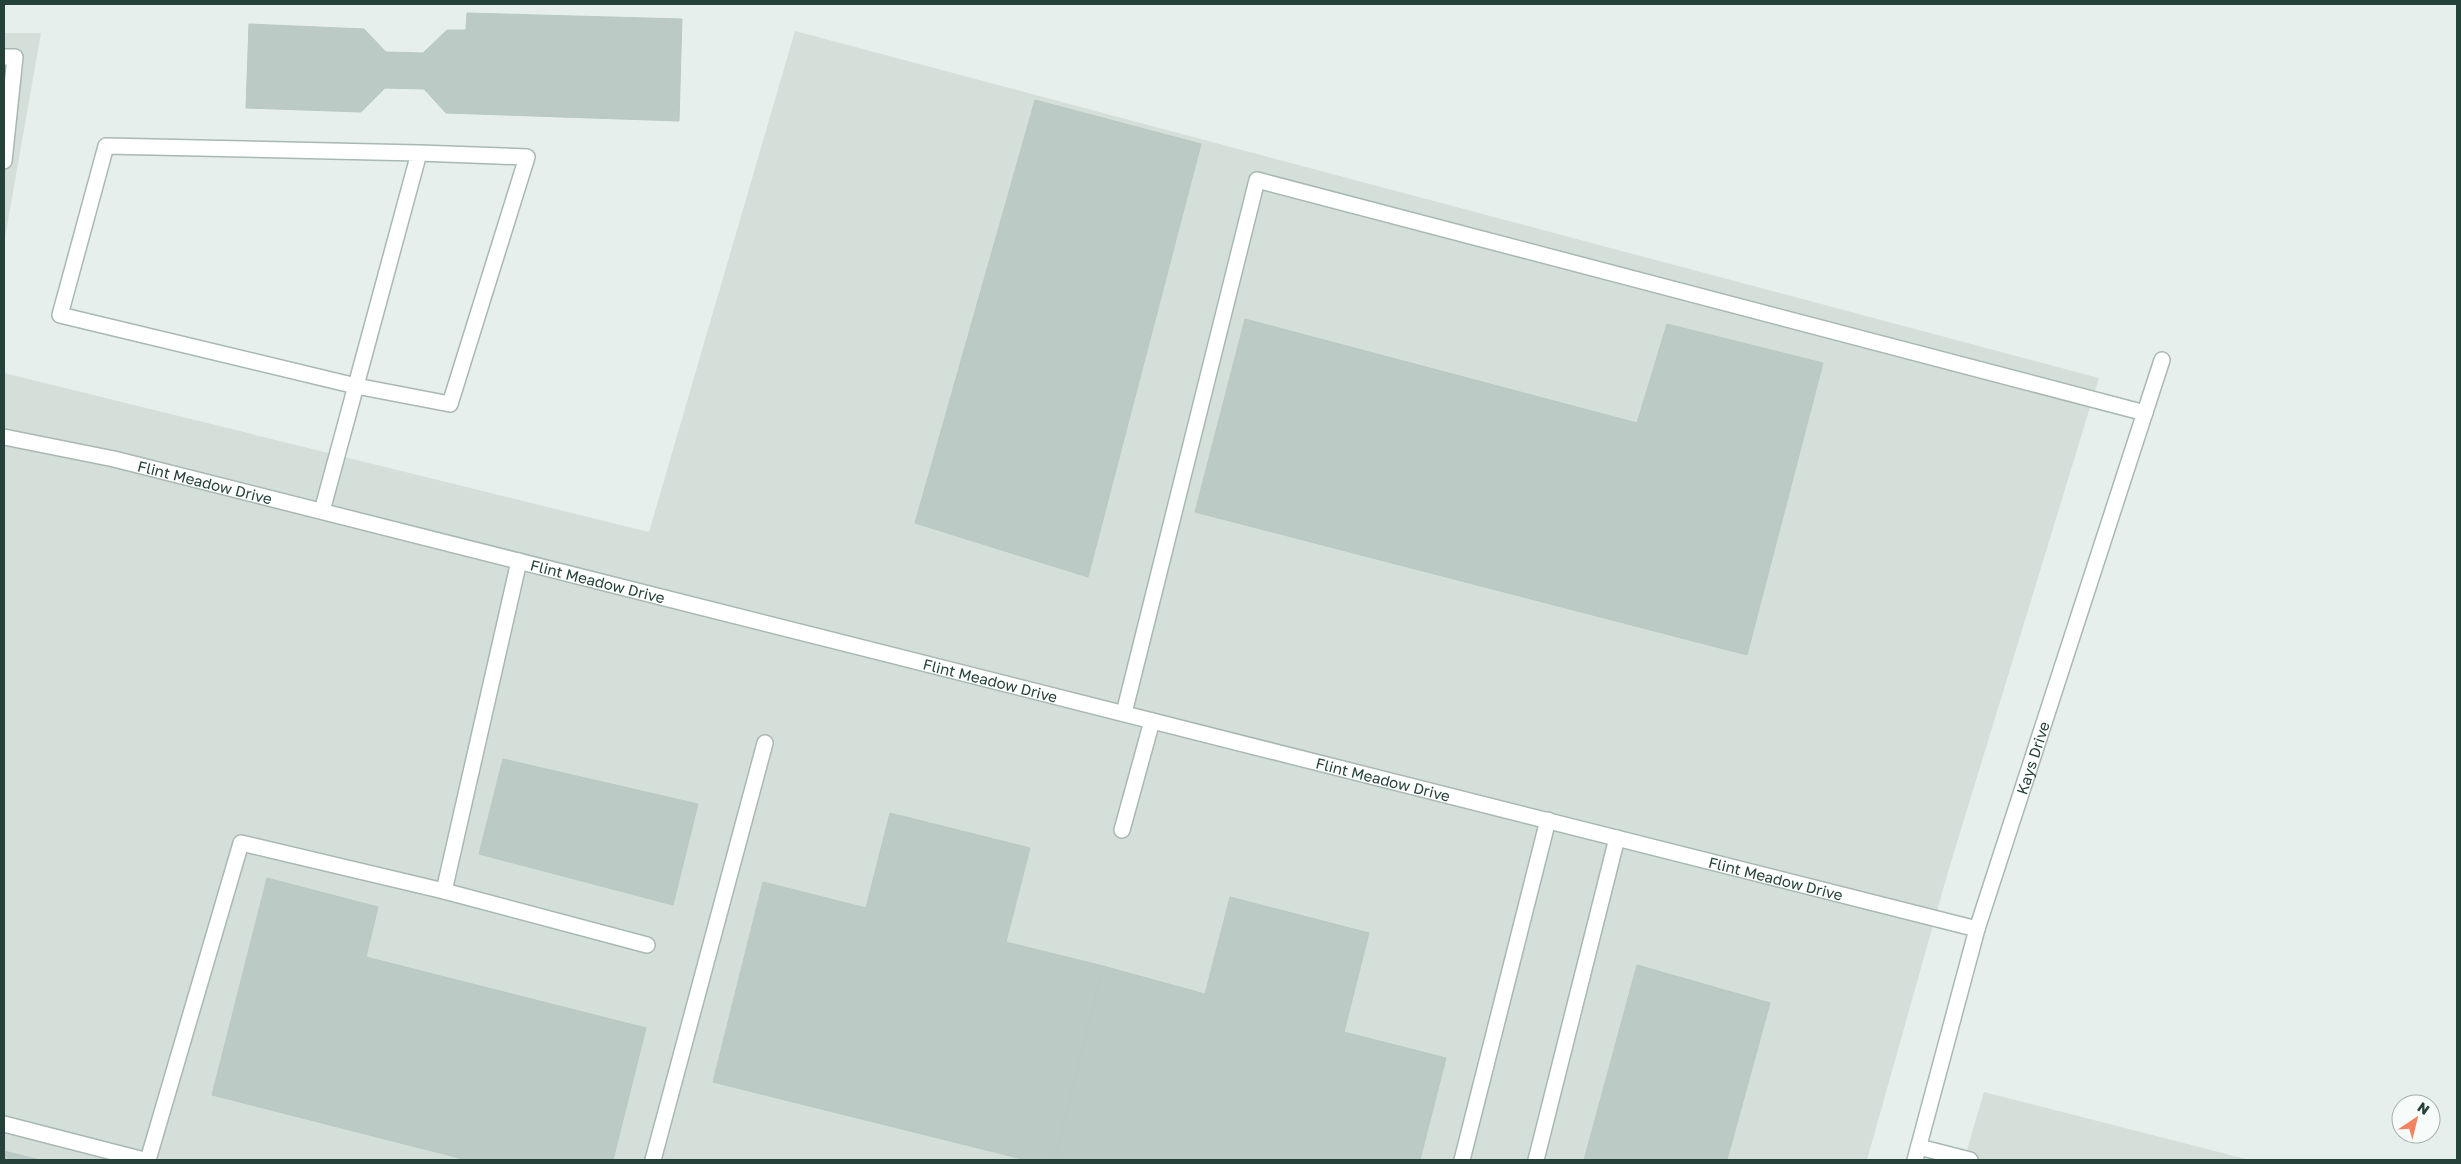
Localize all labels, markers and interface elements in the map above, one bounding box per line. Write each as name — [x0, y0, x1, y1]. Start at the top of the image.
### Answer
street label: Flint Meadow Drive — [136, 456, 274, 508]
street label: Flint Meadow Drive — [529, 555, 667, 607]
street label: Flint Meadow Drive — [921, 654, 1060, 706]
street label: Kays Drive — [2012, 719, 2053, 797]
street label: Flint Meadow Drive — [1314, 754, 1452, 805]
street label: Flint Meadow Drive — [1707, 853, 1845, 904]
north arrow — [2391, 1094, 2441, 1144]
text: N — [2415, 1098, 2433, 1118]

